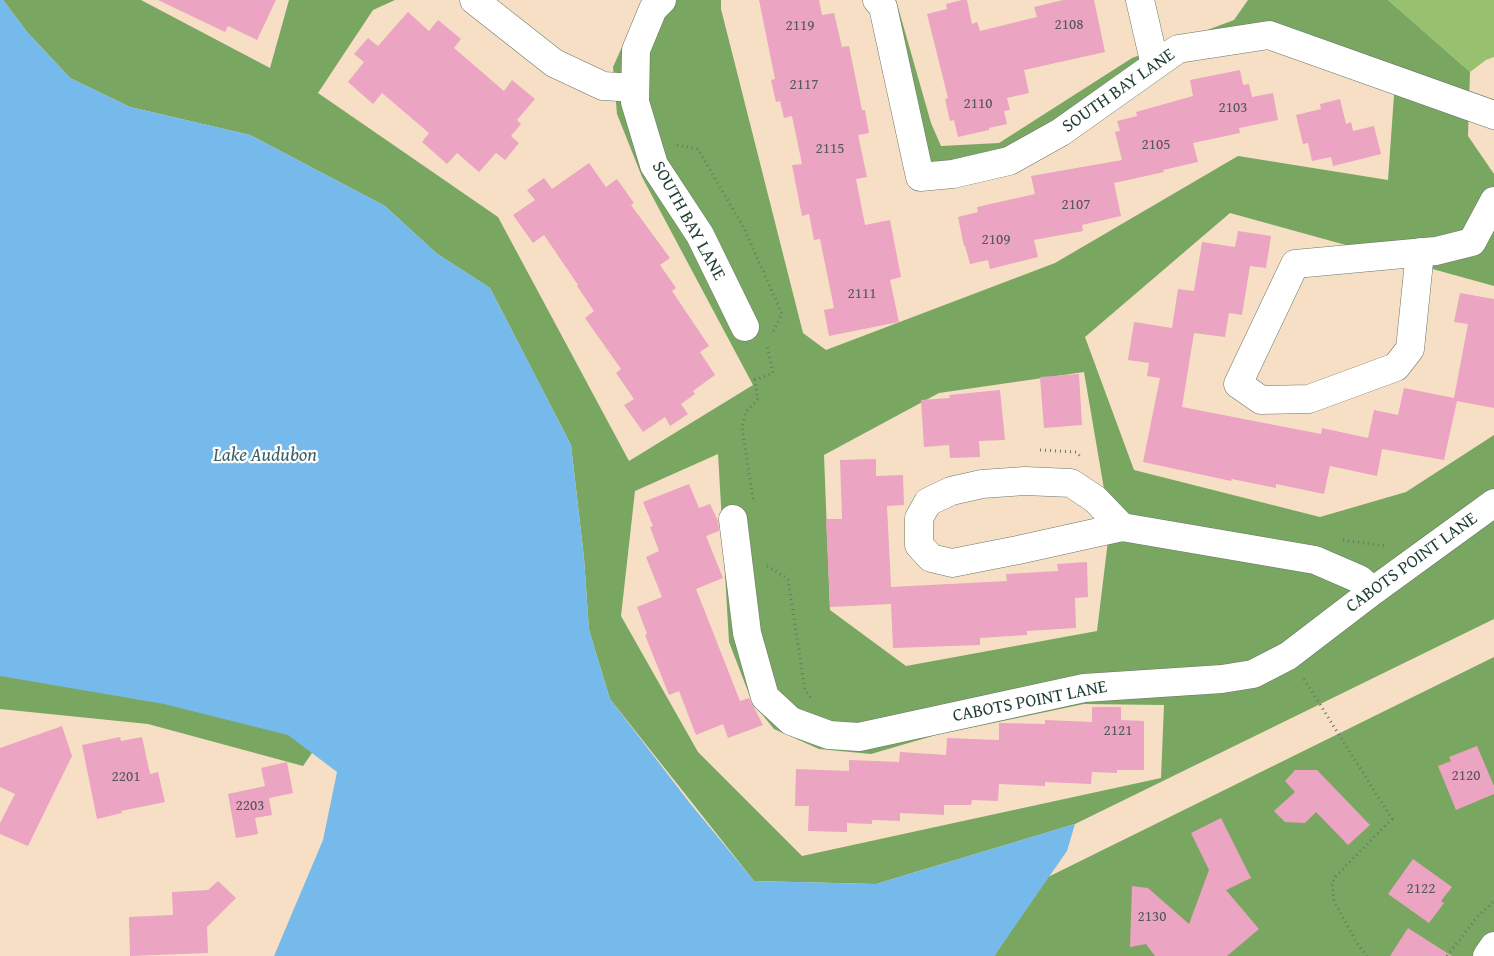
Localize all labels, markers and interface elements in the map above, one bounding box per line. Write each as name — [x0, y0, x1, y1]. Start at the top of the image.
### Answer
house number: 2108 — [1055, 16, 1083, 34]
house number: 2119 — [786, 17, 814, 35]
street label: SOUTH BAY LANE — [1059, 44, 1179, 138]
house number: 2117 — [790, 76, 818, 94]
house number: 2110 — [964, 95, 992, 113]
house number: 2103 — [1219, 99, 1247, 117]
house number: 2105 — [1142, 136, 1170, 154]
house number: 2115 — [816, 140, 844, 158]
street label: SOUTH BAY LANE — [646, 158, 730, 284]
house number: 2107 — [1062, 196, 1090, 214]
house number: 2109 — [982, 231, 1010, 249]
house number: 2111 — [848, 285, 876, 303]
water label: Lake Audubon — [213, 445, 317, 467]
street label: CABOTS POINT LANE — [1342, 508, 1482, 618]
street label: CABOTS POINT LANE — [951, 676, 1109, 728]
house number: 2121 — [1104, 722, 1132, 740]
house number: 2120 — [1452, 767, 1480, 785]
house number: 2201 — [112, 768, 140, 786]
house number: 2203 — [236, 797, 264, 815]
house number: 2122 — [1407, 880, 1435, 898]
house number: 2130 — [1138, 908, 1166, 926]

